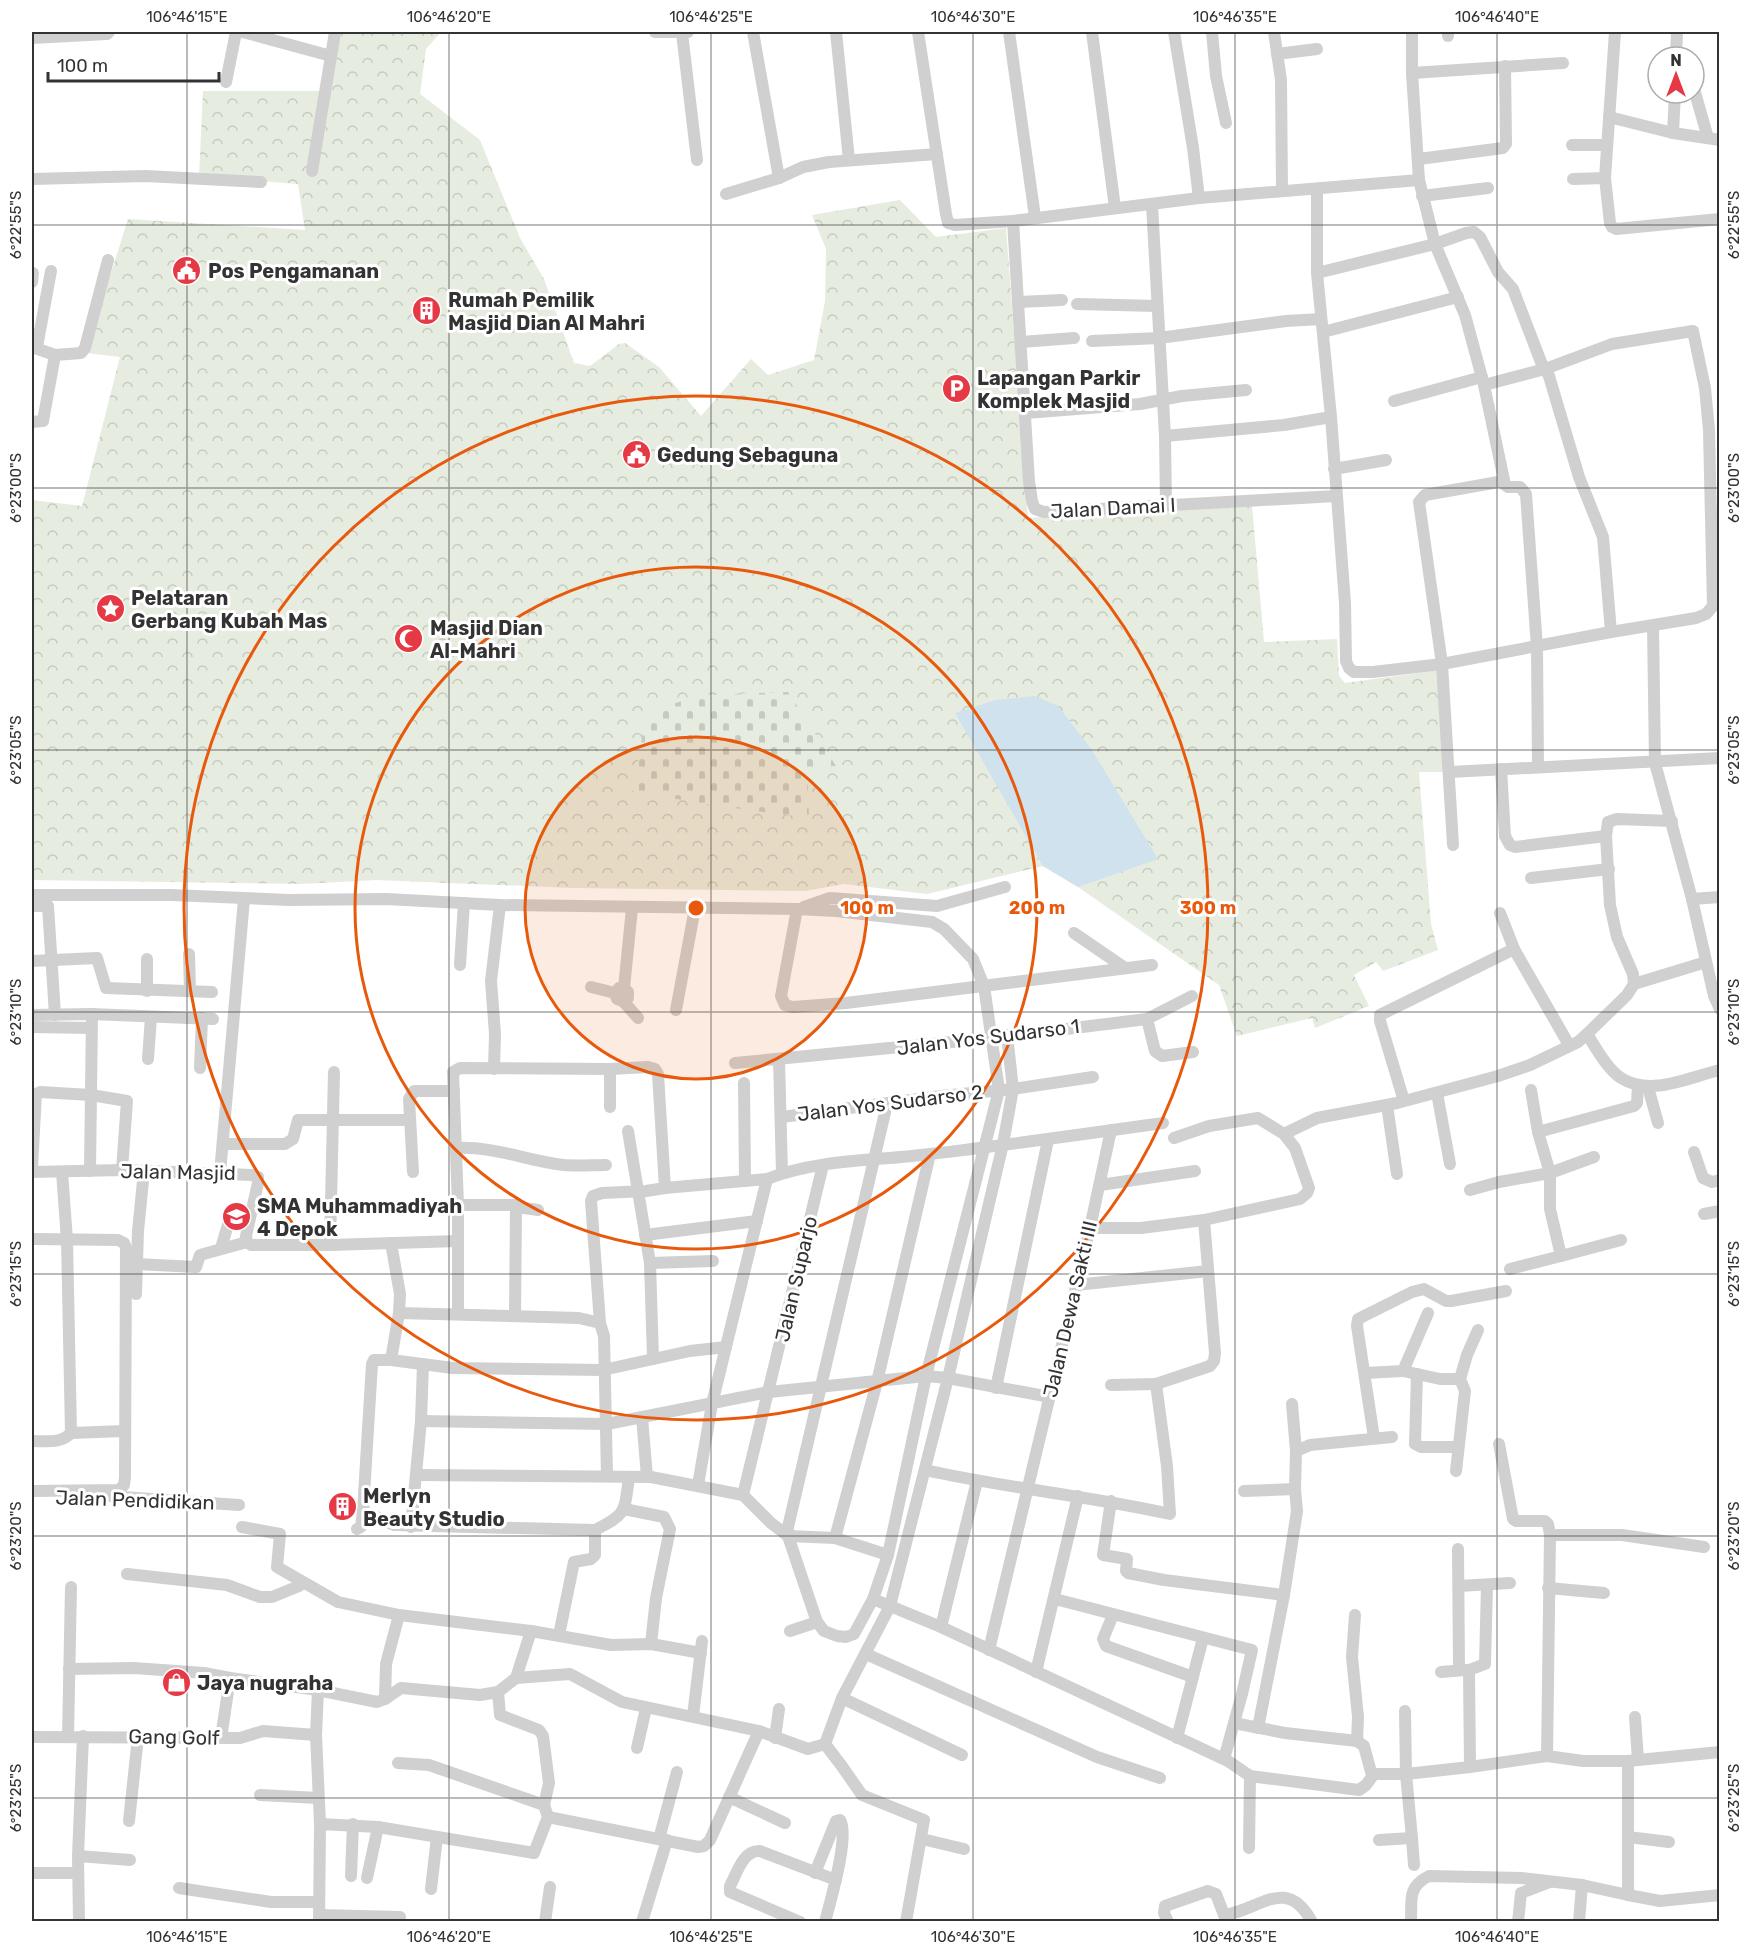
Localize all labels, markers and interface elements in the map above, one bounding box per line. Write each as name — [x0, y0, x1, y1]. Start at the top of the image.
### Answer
text: 106°46'15"E — [146, 8, 228, 26]
text: 106°46'20"E — [407, 8, 491, 26]
text: 106°46'25"E — [669, 8, 753, 26]
text: 106°46'30"E — [931, 8, 1015, 26]
text: 106°46'35"E — [1193, 8, 1277, 26]
text: 106°46'40"E — [1455, 8, 1539, 26]
scale bar — [48, 45, 219, 83]
north arrow — [1646, 45, 1706, 105]
text: N — [1670, 51, 1682, 70]
text: 100 m — [57, 55, 108, 77]
text: 6°22'55"S — [7, 191, 25, 259]
text: 6°22'55"S — [1725, 191, 1743, 259]
public building icon: Pos Pengamanan — [171, 255, 203, 287]
place label: Pos Pengamanan — [208, 259, 379, 283]
place label: Rumah Pemilik Masjid Dian Al Mahri — [448, 288, 645, 335]
building icon: Rumah Pemilik Masjid Dian Al Mahri — [411, 295, 443, 327]
place label: Lapangan Parkir Komplek Masjid — [977, 366, 1140, 413]
parking icon: Lapangan Parkir Komplek Masjid — [940, 373, 972, 405]
public building icon: Gedung Sebaguna — [620, 439, 652, 471]
place label: Gedung Sebaguna — [657, 443, 838, 467]
text: 6°23'00"S — [7, 453, 25, 523]
text: 6°23'00"S — [1725, 453, 1743, 523]
street label: Jalan Damai I — [1050, 493, 1176, 523]
place label: Pelataran Gerbang Kubah Mas — [131, 586, 327, 633]
place icon: Pelataran Gerbang Kubah Mas — [94, 593, 126, 625]
place label: Masjid Dian Al-Mahri — [430, 616, 543, 663]
mosque icon: Masjid Dian Al-Mahri — [393, 623, 425, 655]
text: 6°23'05"S — [7, 715, 25, 785]
text: 6°23'05"S — [1725, 715, 1743, 785]
text: 100 m — [840, 897, 894, 919]
text: 200 m — [1009, 897, 1065, 919]
text: 300 m — [1180, 897, 1236, 919]
centre of rings — [686, 898, 706, 918]
text: 6°23'10"S — [7, 979, 25, 1045]
text: 6°23'10"S — [1725, 979, 1743, 1045]
street label: Jalan Yos Sudarso 1 — [895, 1014, 1081, 1060]
street label: Jalan Yos Sudarso 2 — [796, 1080, 984, 1126]
street label: Jalan Masjid — [120, 1159, 236, 1185]
place label: SMA Muhammadiyah 4 Depok — [257, 1194, 462, 1241]
school or university icon: SMA Muhammadiyah 4 Depok — [220, 1201, 252, 1233]
street label: Jalan Suparjo — [770, 1214, 822, 1344]
street label: Jalan Dewa Sakti III — [1038, 1218, 1102, 1400]
text: 6°23'15"S — [7, 1241, 25, 1307]
text: 6°23'15"S — [1725, 1241, 1743, 1307]
place label: Merlyn Beauty Studio — [363, 1484, 505, 1531]
street label: Jalan Pendidikan — [55, 1485, 215, 1515]
building icon: Merlyn Beauty Studio — [326, 1491, 358, 1523]
text: 6°23'20"S — [7, 1501, 25, 1571]
text: 6°23'20"S — [1725, 1501, 1743, 1571]
shop icon: Jaya nugraha — [160, 1667, 192, 1699]
place label: Jaya nugraha — [197, 1671, 333, 1695]
street label: Gang Golf — [128, 1724, 220, 1750]
text: 6°23'25"S — [7, 1764, 25, 1832]
text: 6°23'25"S — [1725, 1764, 1743, 1832]
text: 106°46'15"E — [146, 1928, 228, 1946]
text: 106°46'20"E — [407, 1928, 491, 1946]
text: 106°46'25"E — [669, 1928, 753, 1946]
text: 106°46'30"E — [931, 1928, 1015, 1946]
text: 106°46'35"E — [1193, 1928, 1277, 1946]
text: 106°46'40"E — [1455, 1928, 1539, 1946]

